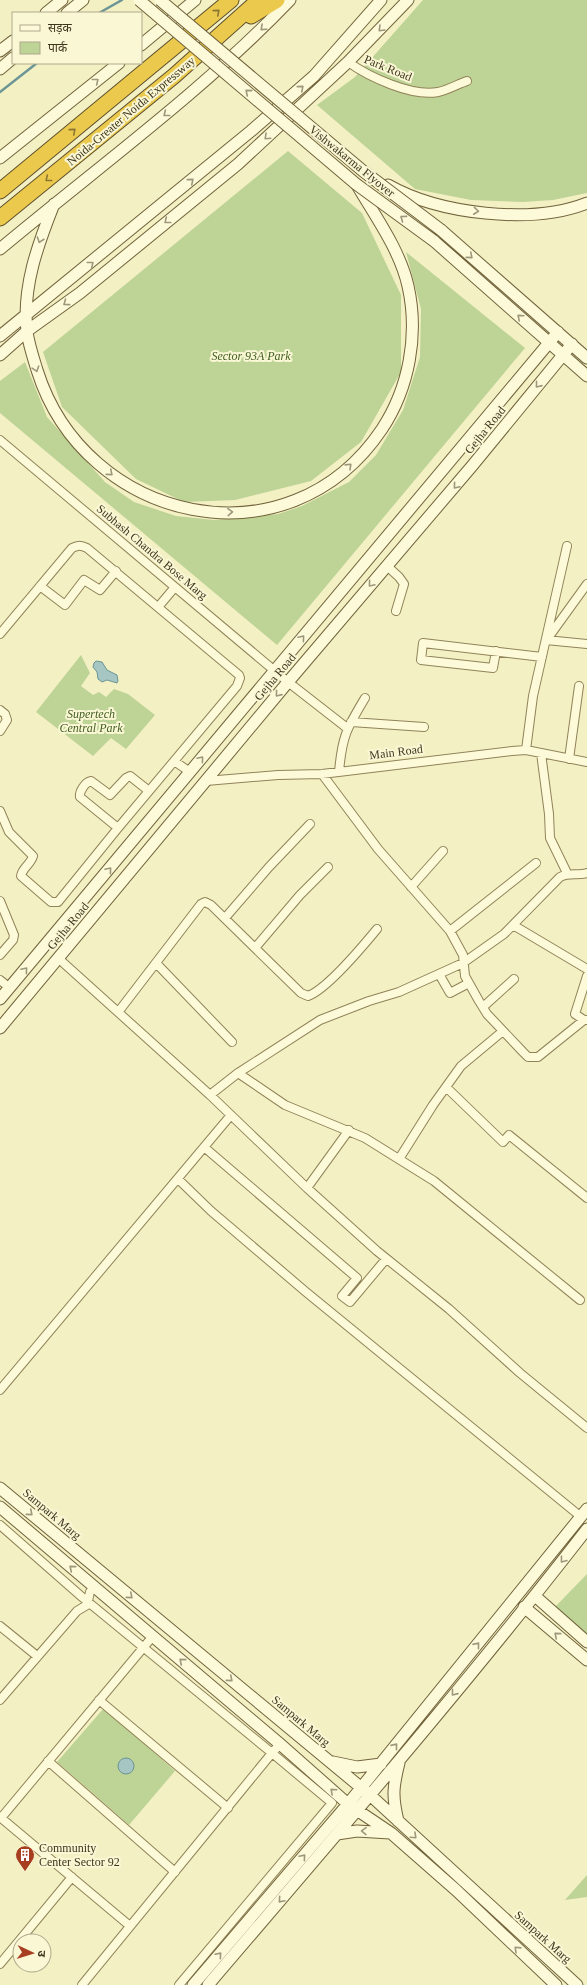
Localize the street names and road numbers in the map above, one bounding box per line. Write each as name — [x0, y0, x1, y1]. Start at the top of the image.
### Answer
street label: Park Road — [362, 52, 414, 84]
street label: Noida-Greater Noida Expressway — [64, 53, 198, 169]
street label: Vishwakarma Flyover — [306, 122, 398, 200]
street label: Gejha Road — [462, 403, 508, 457]
street label: Subhash Chandra Bose Marg — [94, 502, 210, 602]
street label: Gejha Road — [251, 651, 299, 703]
street label: Main Road — [369, 742, 423, 762]
street label: Gejha Road — [44, 900, 92, 952]
street label: Sampark Marg — [20, 1486, 84, 1542]
street label: Sampark Marg — [269, 1693, 333, 1749]
street label: Sampark Marg — [512, 1908, 574, 1966]

